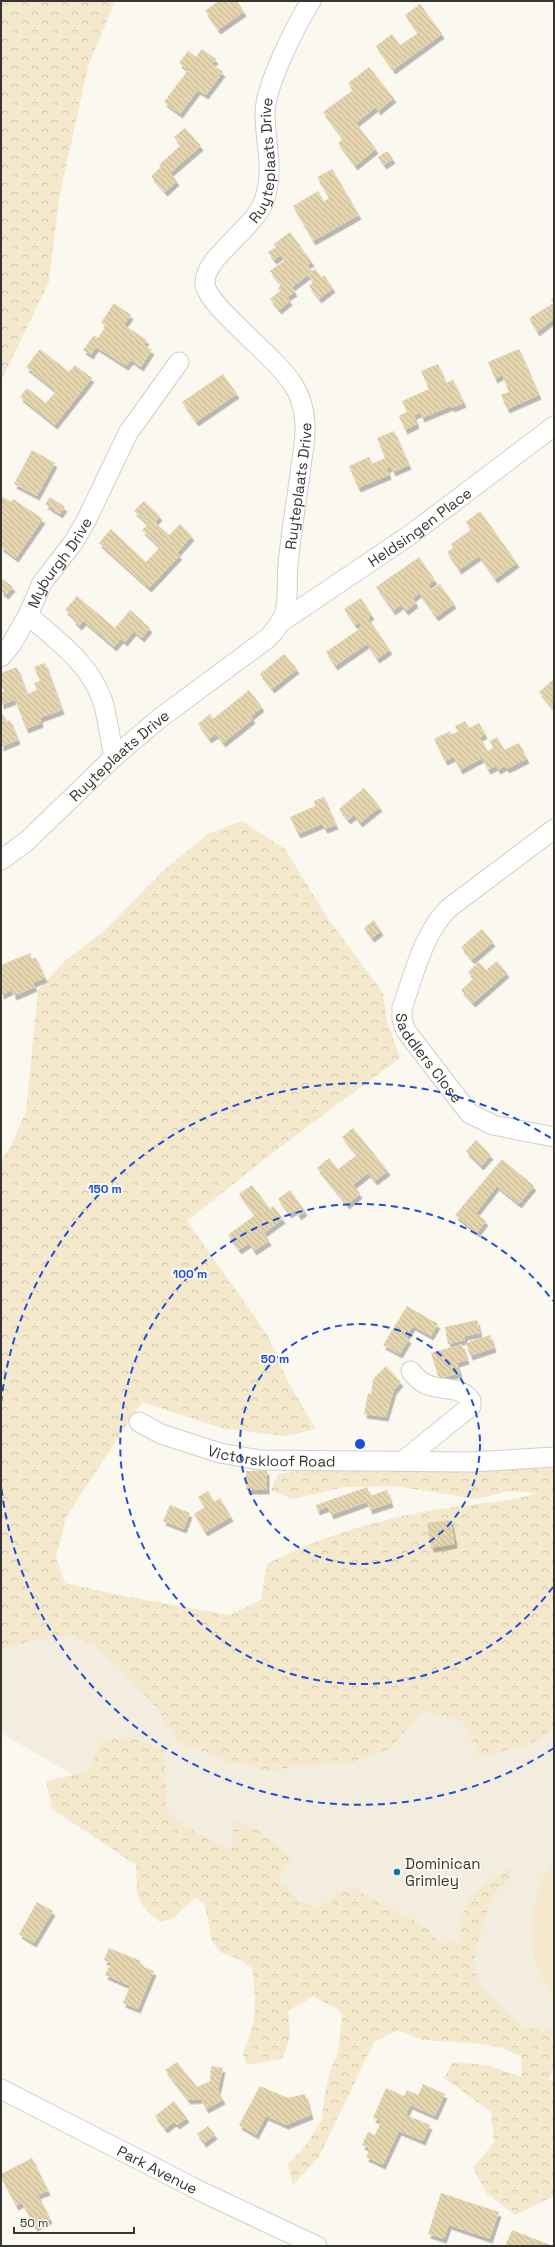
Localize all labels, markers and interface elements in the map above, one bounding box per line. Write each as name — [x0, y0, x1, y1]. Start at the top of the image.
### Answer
street label: Ruyteplaats Drive — [244, 95, 279, 227]
street label: Ruyteplaats Drive — [280, 422, 315, 551]
street label: Heldsingen Place — [364, 483, 475, 570]
street label: Myburgh Drive — [23, 514, 96, 611]
street label: Ruyteplaats Drive — [65, 705, 173, 805]
street label: Saddlers Close — [393, 1013, 467, 1106]
text: 150 m — [88, 1181, 122, 1197]
text: 100 m — [173, 1266, 207, 1282]
text: 50 m — [261, 1351, 289, 1367]
centre of rings — [353, 1437, 367, 1451]
street label: Victorskloof Road — [205, 1440, 336, 1470]
place label: Dominican Grimley — [405, 1854, 480, 1890]
marker: Dominican Grimley — [392, 1867, 402, 1877]
street label: Park Avenue — [114, 2141, 201, 2198]
scale bar — [14, 2209, 134, 2235]
text: 50 m — [20, 2215, 48, 2231]

